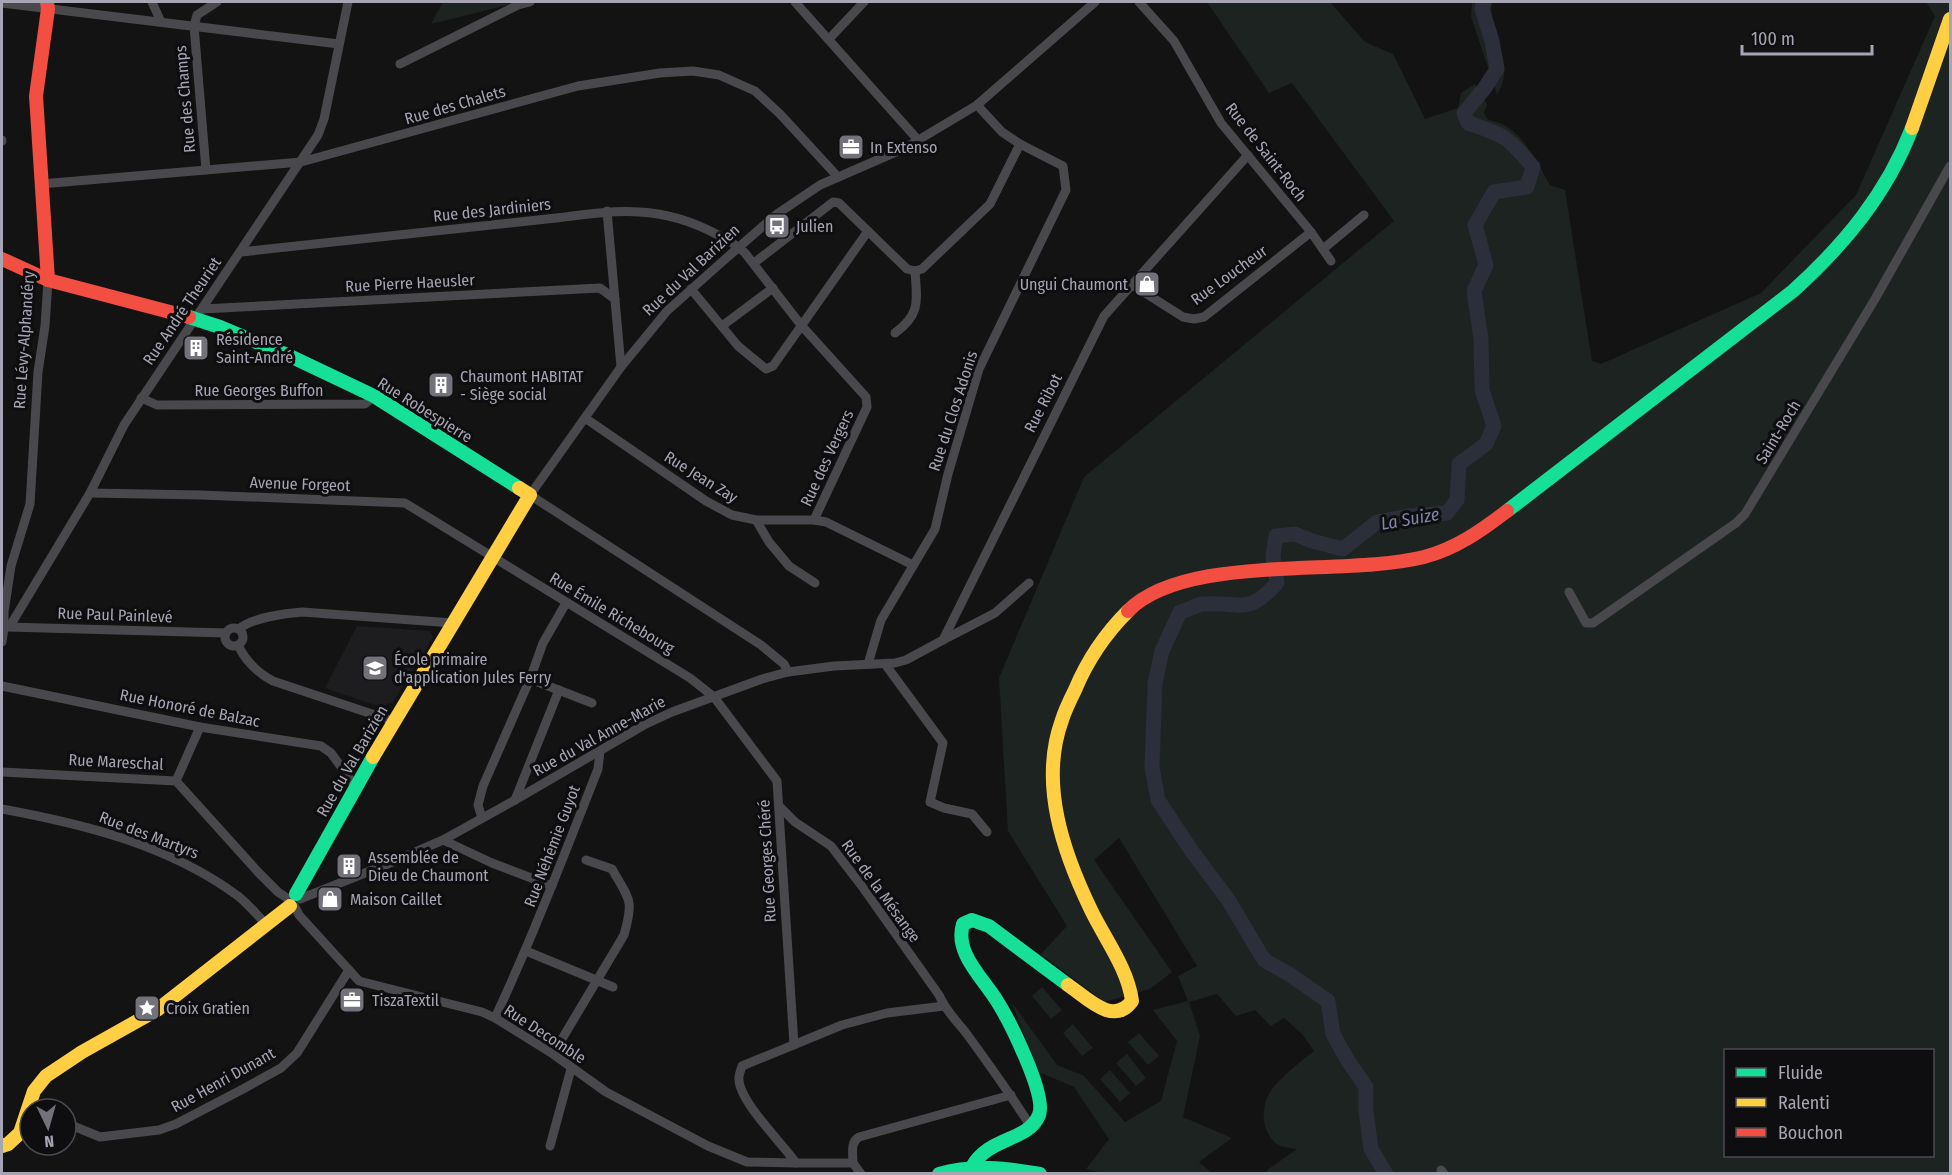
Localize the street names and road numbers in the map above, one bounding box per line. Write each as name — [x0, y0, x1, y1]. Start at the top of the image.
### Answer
street label: Rue des Champs — [171, 44, 199, 153]
street label: Rue des Chalets — [402, 81, 508, 128]
street label: Rue de Saint-Roch — [1222, 99, 1310, 205]
street label: Rue des Jardiniers — [432, 194, 552, 226]
street label: Rue du Val Barizien — [639, 220, 743, 320]
street label: Rue Loucheur — [1187, 241, 1271, 309]
street label: Rue André Theuriet — [139, 253, 225, 368]
street label: Rue Lévy-Alphandéry — [10, 270, 38, 410]
street label: Rue Pierre Haeusler — [345, 270, 476, 296]
street label: Rue du Clos Adonis — [925, 348, 981, 474]
street label: Rue Ribot — [1020, 370, 1066, 436]
street label: Rue Robespierre — [374, 373, 476, 447]
street label: Rue Georges Buffon — [195, 381, 323, 400]
street label: Saint-Roch — [1752, 397, 1804, 467]
street label: Rue des Vergers — [796, 407, 858, 509]
street label: Rue Jean Zay — [661, 447, 742, 507]
street label: Avenue Forgeot — [249, 473, 352, 495]
street label: Rue Émile Richebourg — [546, 568, 678, 658]
street label: Rue Paul Painlevé — [57, 603, 173, 627]
street label: Rue Honoré de Balzac — [118, 685, 262, 731]
street label: Rue du Val Anne-Marie — [529, 692, 669, 780]
street label: Rue du Val Barizien — [312, 702, 392, 820]
street label: Rue Mareschal — [68, 750, 164, 774]
street label: Rue Néhémie Guyot — [520, 782, 584, 910]
street label: Rue Georges Chéré — [754, 799, 780, 923]
street label: Rue des Martyrs — [97, 807, 202, 863]
street label: Rue de la Mésange — [837, 836, 925, 946]
street label: Rue Decomble — [501, 1000, 590, 1068]
street label: Rue Henri Dunant — [168, 1043, 279, 1116]

